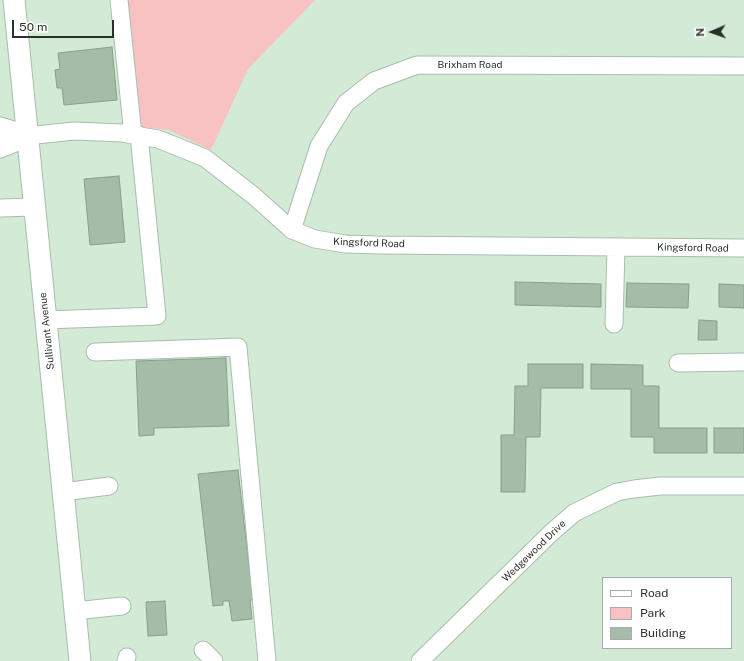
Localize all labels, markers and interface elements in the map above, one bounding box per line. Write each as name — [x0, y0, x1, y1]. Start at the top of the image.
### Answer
scale bar — [14, 12, 116, 38]
north arrow — [692, 12, 732, 52]
text: 50 m — [19, 20, 47, 34]
text: N — [694, 28, 706, 37]
street label: Brixham Road — [438, 59, 502, 71]
street label: Kingsford Road — [333, 236, 405, 250]
street label: Kingsford Road — [657, 241, 729, 255]
street label: Sullivant Avenue — [37, 292, 57, 370]
street label: Wedgewood Drive — [500, 518, 568, 584]
legend — [602, 577, 732, 649]
text: Road — [640, 586, 668, 600]
text: Park — [640, 606, 666, 620]
text: Building — [640, 626, 686, 640]

